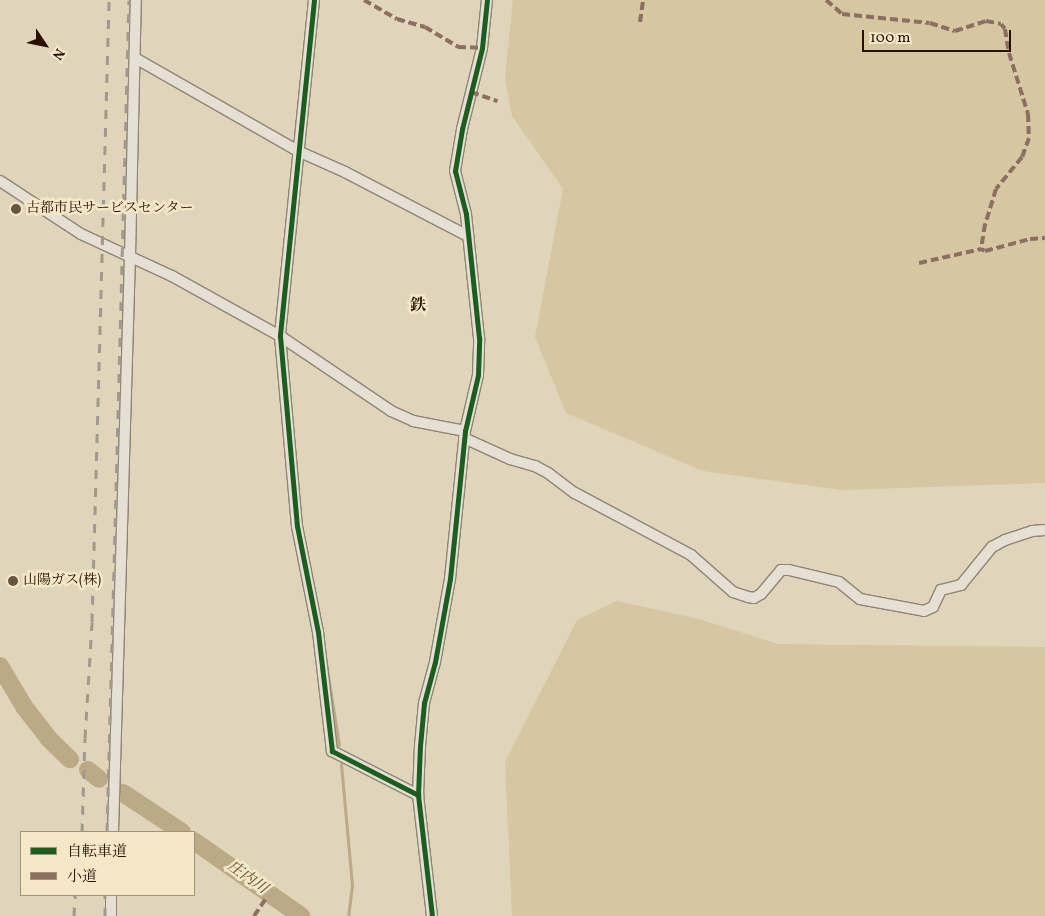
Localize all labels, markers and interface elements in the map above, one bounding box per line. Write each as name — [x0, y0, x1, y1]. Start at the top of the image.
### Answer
north arrow — [20, 20, 70, 70]
scale bar — [865, 20, 1014, 52]
text: 100 m — [870, 28, 910, 49]
text: N — [47, 44, 69, 63]
place label: 古都市民サービスセンター — [26, 201, 194, 217]
marker: 古都市民サービスセンター — [10, 203, 22, 215]
district label: 鉄 — [410, 296, 426, 316]
place label: 山陽ガス(株) — [23, 573, 101, 589]
marker: 山陽ガス(株) — [7, 575, 19, 587]
legend — [20, 831, 195, 896]
text: 自転車道 — [67, 842, 127, 863]
water label: 庄内川 — [223, 858, 271, 898]
text: 小道 — [67, 867, 97, 888]

